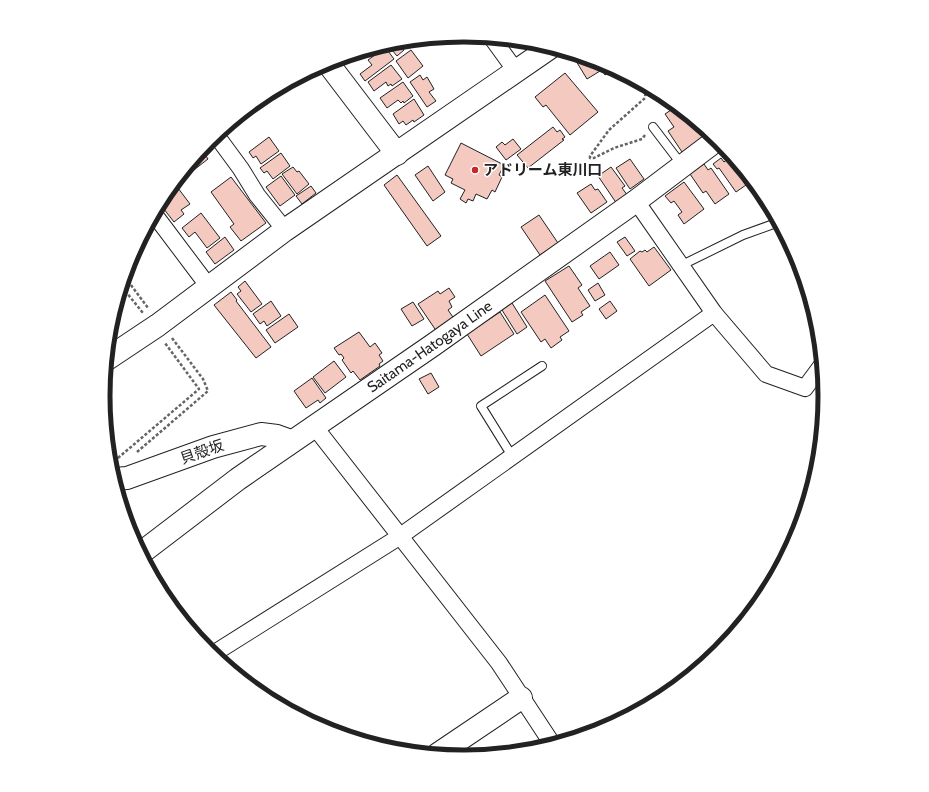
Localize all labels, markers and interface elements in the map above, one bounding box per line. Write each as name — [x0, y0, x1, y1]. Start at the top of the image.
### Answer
place label: アドリーム東川口 — [483, 161, 603, 179]
marker: アドリーム東川口 — [470, 165, 480, 175]
street label: Saitama-Hatogaya Line — [364, 297, 496, 396]
street label: 貝殻坂 — [178, 436, 226, 468]

